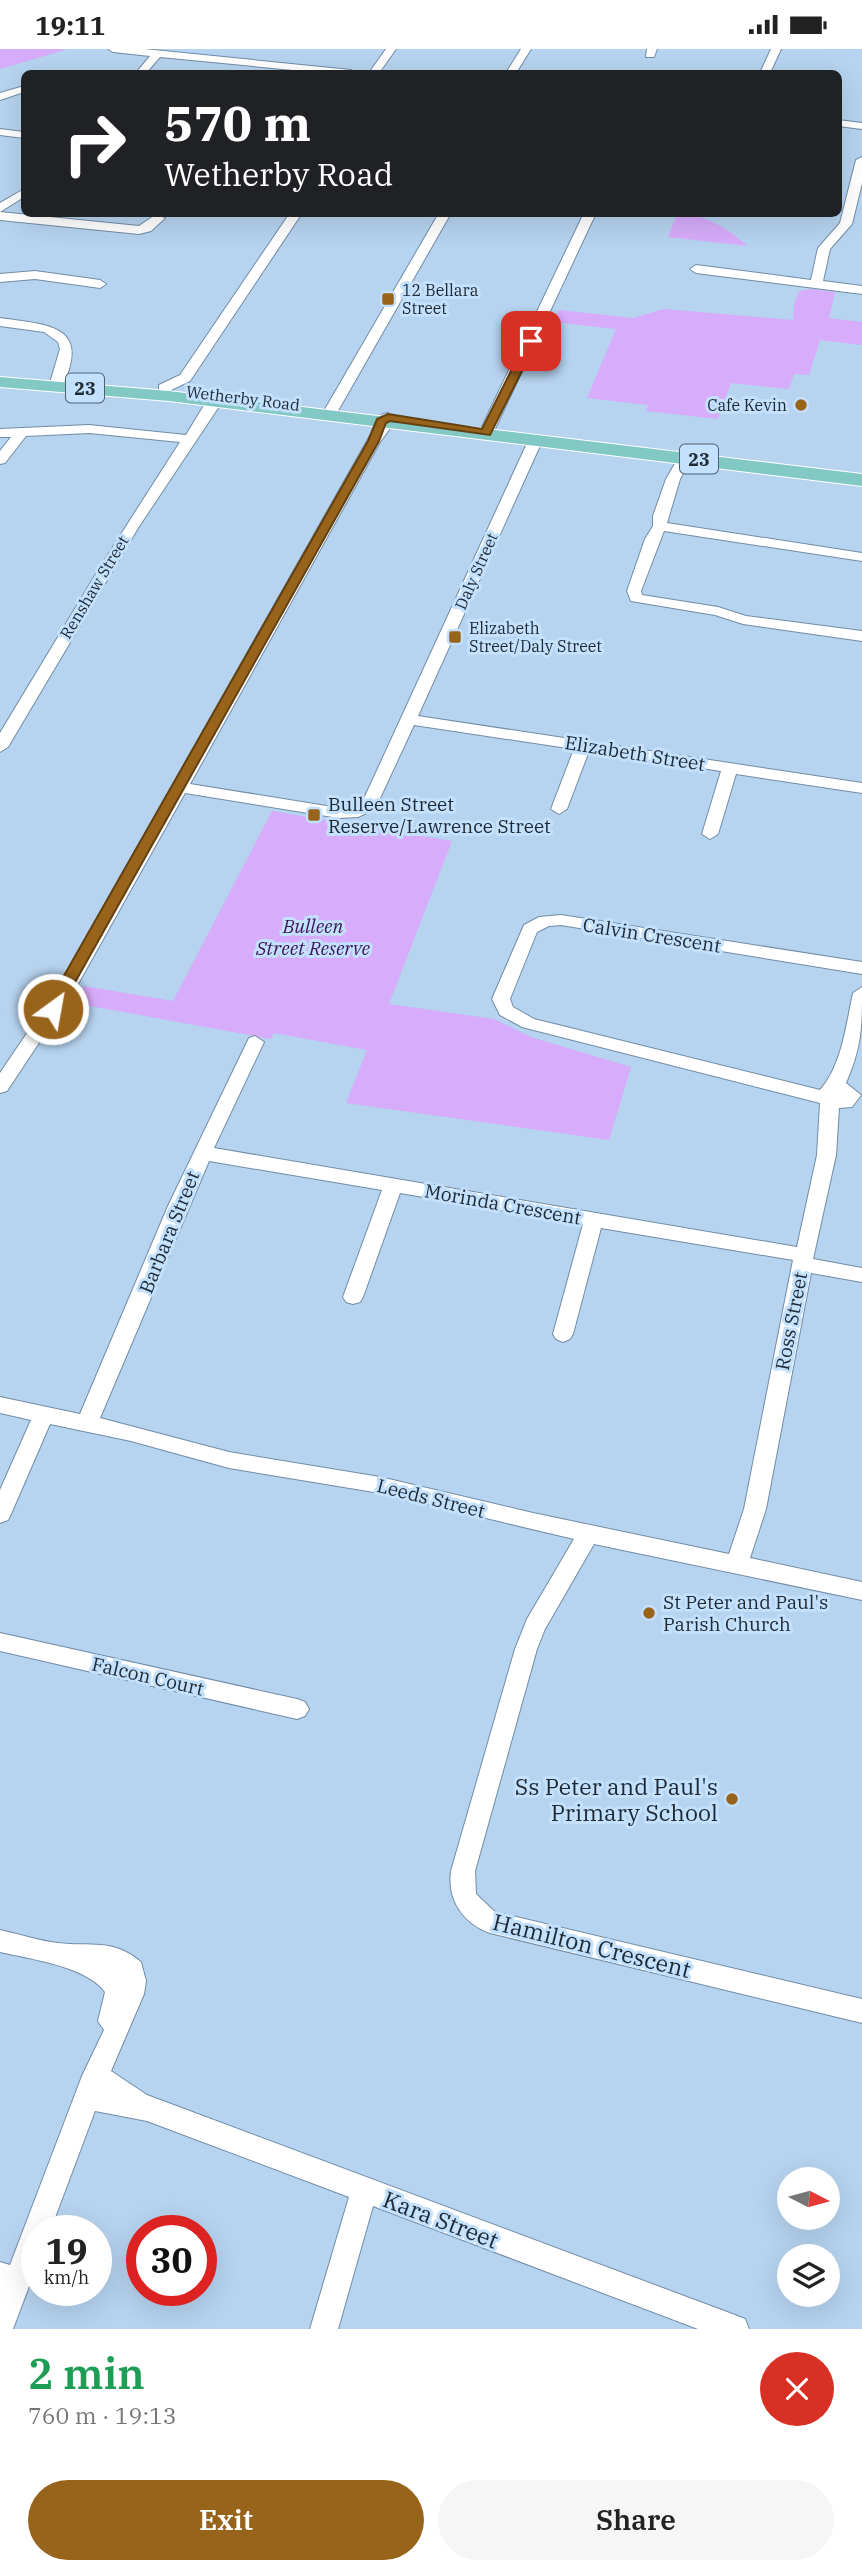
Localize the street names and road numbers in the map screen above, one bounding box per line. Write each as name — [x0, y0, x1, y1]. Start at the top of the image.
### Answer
road number: 23 — [66, 373, 104, 403]
street label: Wetherby Road — [185, 381, 301, 415]
road number: 23 — [680, 445, 718, 473]
street label: Daly Street — [450, 529, 502, 613]
street label: Renshaw Street — [55, 531, 133, 642]
street label: Elizabeth Street — [563, 730, 707, 776]
street label: Calvin Crescent — [581, 912, 723, 958]
street label: Barbara Street — [134, 1167, 205, 1297]
street label: Morinda Crescent — [423, 1178, 584, 1230]
street label: Ross Street — [770, 1270, 812, 1372]
street label: Leeds Street — [375, 1473, 488, 1523]
street label: Falcon Court — [90, 1651, 207, 1701]
street label: Hamilton Crescent — [490, 1906, 694, 1984]
street label: Kara Street — [379, 2183, 503, 2255]

